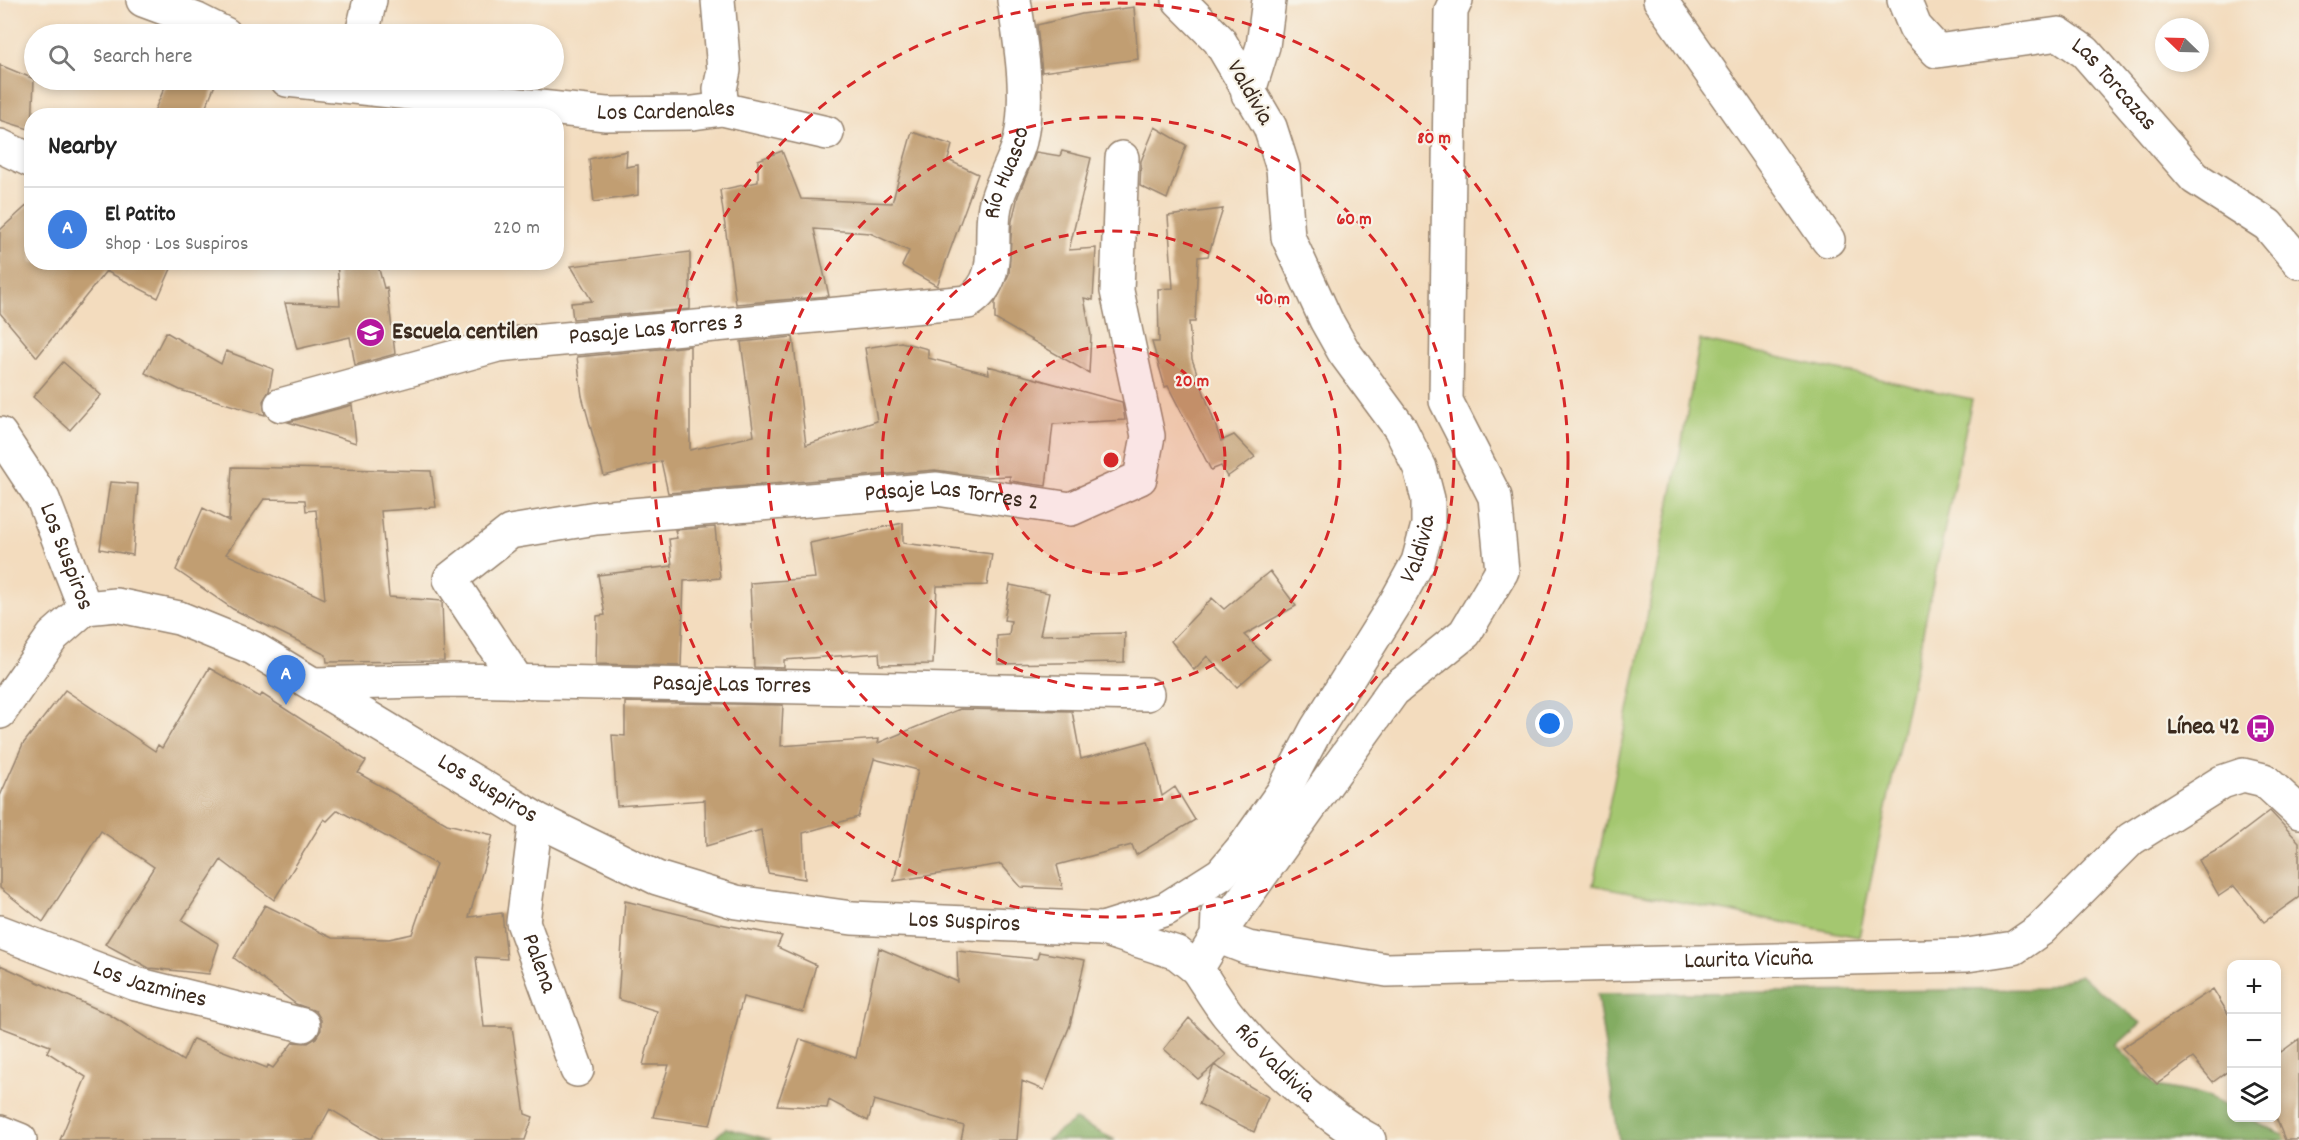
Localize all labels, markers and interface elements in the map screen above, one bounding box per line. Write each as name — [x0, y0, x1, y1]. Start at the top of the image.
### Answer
north arrow — [2155, 18, 2209, 72]
search box — [24, 24, 564, 90]
street label: Las Torcazas — [2064, 30, 2164, 139]
icon: search — [45, 41, 78, 74]
text: Search here — [93, 42, 192, 73]
street label: Valdivia — [1217, 54, 1282, 132]
street label: Los Cardenales — [595, 92, 739, 131]
street label: Río Huasco — [976, 124, 1039, 221]
text: 80 m — [1417, 127, 1451, 152]
text: Nearby — [48, 129, 116, 166]
text: El Patito — [105, 200, 176, 231]
text: 60 m — [1336, 208, 1372, 233]
text: A — [62, 215, 73, 243]
text: 220 m — [493, 215, 540, 243]
text: Shop · Los Suspiros — [105, 231, 248, 259]
text: 40 m — [1256, 288, 1290, 313]
street label: Pasaje Las Torres 3 — [567, 306, 745, 355]
place label: Escuela centilen — [392, 316, 538, 350]
school or university icon: Escuela centilen — [355, 317, 387, 349]
text: 20 m — [1175, 370, 1209, 395]
centre of rings — [1101, 450, 1121, 470]
street label: Pasaje Las Torres 2 — [863, 472, 1041, 521]
street label: Los Suspiros — [29, 498, 101, 615]
street label: Valdivia — [1392, 515, 1445, 590]
pin: A — [266, 656, 306, 705]
street label: Pasaje Las Torres — [652, 667, 812, 704]
your location — [1535, 709, 1564, 738]
place label: Línea 42 — [2167, 711, 2240, 745]
bus stop icon: Línea 42 — [2245, 712, 2277, 744]
street label: Los Suspiros — [430, 746, 544, 833]
street label: Los Suspiros — [908, 903, 1021, 942]
street label: Palena — [512, 929, 565, 999]
street label: Laurita Vicuña — [1684, 942, 1814, 979]
street label: Los Jazmines — [87, 952, 210, 1018]
map controls — [2227, 960, 2281, 1122]
button: + — [2227, 960, 2281, 1014]
button: − — [2227, 1014, 2281, 1068]
street label: Río Valdivia — [1225, 1016, 1323, 1112]
button: layers — [2227, 1068, 2281, 1122]

